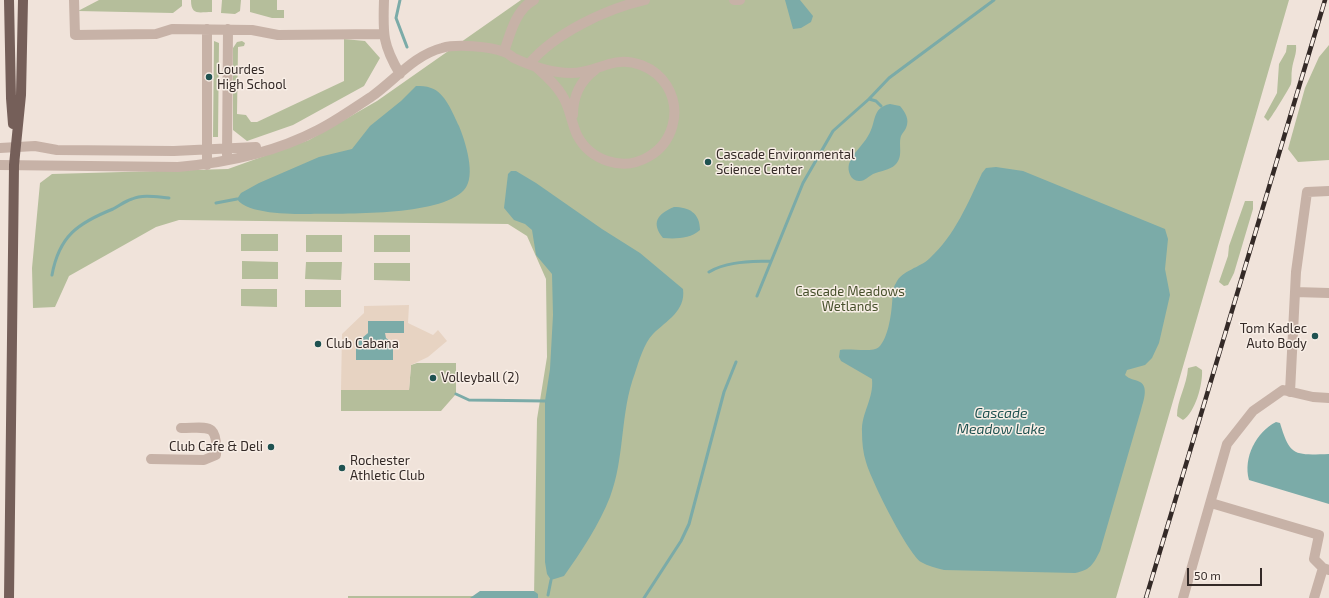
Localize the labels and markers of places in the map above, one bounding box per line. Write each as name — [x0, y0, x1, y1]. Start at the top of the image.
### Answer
place label: Lourdes High School — [217, 62, 286, 93]
marker: Lourdes High School — [204, 72, 214, 82]
place label: Cascade Environmental Science Center — [716, 147, 855, 178]
marker: Cascade Environmental Science Center — [703, 157, 713, 167]
place label: Tom Kadlec Auto Body — [1240, 321, 1307, 352]
marker: Tom Kadlec Auto Body — [1310, 331, 1320, 341]
place label: Club Cabana — [326, 336, 399, 352]
marker: Club Cabana — [313, 339, 323, 349]
place label: Volleyball (2) — [441, 370, 519, 386]
marker: Volleyball (2) — [428, 373, 438, 383]
place label: Club Cafe & Deli — [169, 439, 263, 455]
marker: Club Cafe & Deli — [266, 442, 276, 452]
place label: Rochester Athletic Club — [350, 453, 425, 484]
marker: Rochester Athletic Club — [337, 463, 347, 473]

